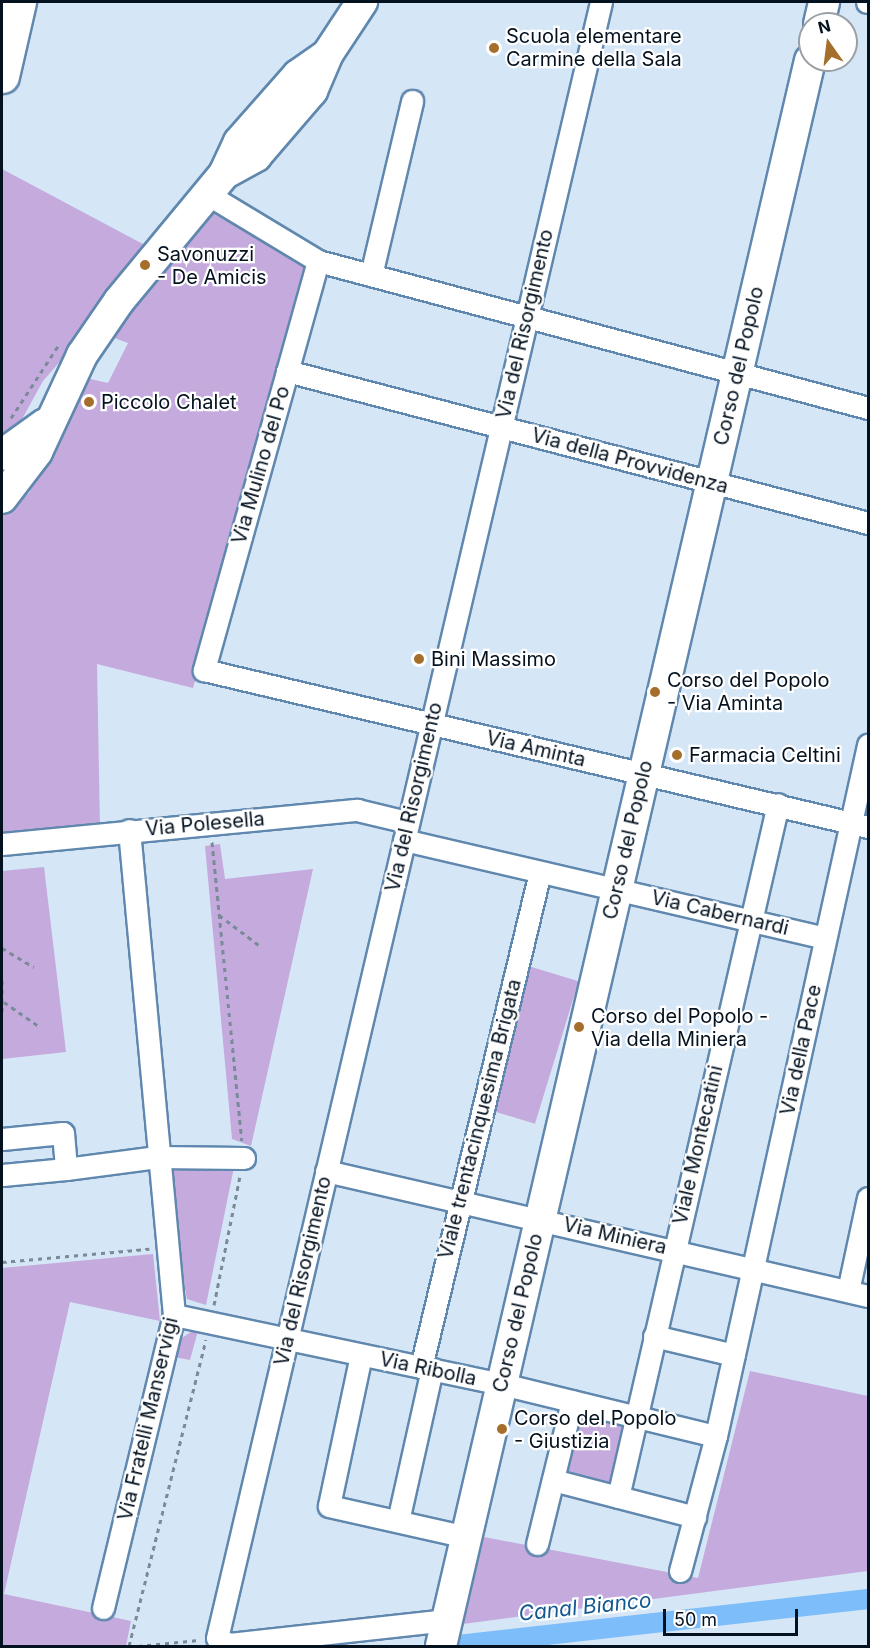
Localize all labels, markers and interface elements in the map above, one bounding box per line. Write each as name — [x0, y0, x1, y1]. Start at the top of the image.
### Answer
north arrow — [798, 12, 858, 72]
text: N — [816, 15, 832, 38]
place label: Scuola elementare Carmine della Sala — [506, 24, 682, 71]
marker: Scuola elementare Carmine della Sala — [487, 41, 501, 55]
street label: Via del Risorgimento — [492, 227, 558, 421]
place label: Savonuzzi - De Amicis — [157, 242, 267, 289]
marker: Savonuzzi - De Amicis — [138, 258, 152, 272]
street label: Corso del Popolo — [709, 284, 769, 448]
street label: Via Mulino del Po — [227, 383, 295, 547]
place label: Piccolo Chalet — [101, 390, 237, 414]
marker: Piccolo Chalet — [82, 395, 96, 409]
street label: Via della Provvidenza — [529, 423, 731, 499]
place label: Bini Massimo — [431, 647, 556, 671]
marker: Bini Massimo — [412, 652, 426, 666]
place label: Corso del Popolo - Via Aminta — [667, 668, 829, 715]
marker: Corso del Popolo - Via Aminta — [648, 685, 662, 699]
street label: Via del Risorgimento — [381, 700, 447, 894]
street label: Via Aminta — [484, 726, 588, 772]
place label: Farmacia Celtini — [689, 743, 841, 767]
marker: Farmacia Celtini — [670, 748, 684, 762]
street label: Corso del Popolo — [598, 758, 658, 922]
street label: Via Polesella — [144, 807, 266, 841]
street label: Via Cabernardi — [649, 886, 791, 940]
street label: Viale trentacinquesima Brigata — [434, 976, 526, 1262]
street label: Via della Pace — [775, 982, 827, 1118]
place label: Corso del Popolo - Via della Miniera — [591, 1004, 768, 1051]
marker: Corso del Popolo - Via della Miniera — [572, 1020, 586, 1034]
street label: Viale Montecatini — [668, 1063, 728, 1227]
street label: Via del Risorgimento — [270, 1174, 336, 1368]
street label: Via Miniera — [561, 1212, 669, 1260]
street label: Corso del Popolo — [488, 1231, 548, 1395]
street label: Via Fratelli Manservigi — [113, 1315, 183, 1523]
street label: Via Ribolla — [377, 1347, 479, 1391]
place label: Corso del Popolo - Giustizia — [514, 1406, 676, 1453]
marker: Corso del Popolo - Giustizia — [495, 1422, 509, 1436]
water label: Canal Bianco — [517, 1588, 653, 1626]
scale bar — [666, 1597, 801, 1635]
text: 50 m — [674, 1609, 717, 1630]

